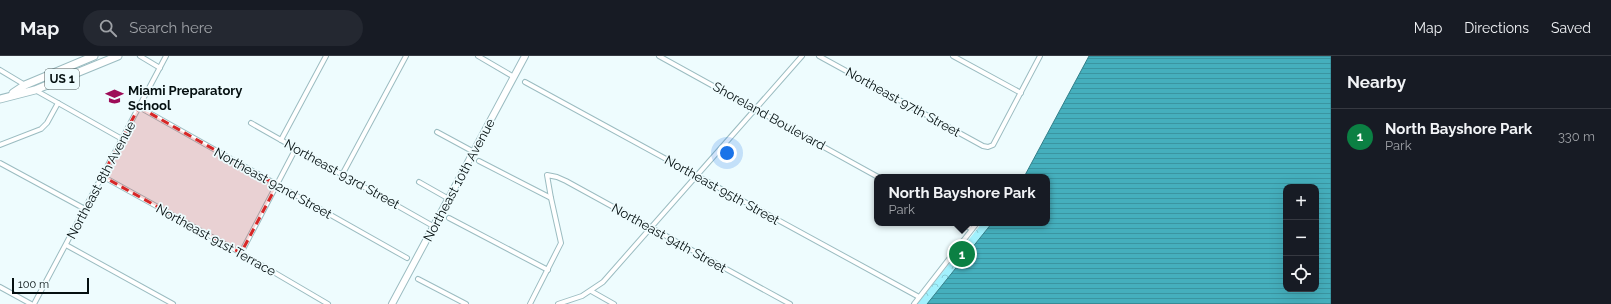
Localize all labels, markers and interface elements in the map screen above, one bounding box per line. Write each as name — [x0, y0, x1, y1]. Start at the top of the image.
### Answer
search box — [83, 10, 363, 46]
text: Map — [20, 17, 59, 39]
icon: search — [97, 17, 119, 39]
text: Search here — [129, 19, 213, 37]
text: Map — [1414, 20, 1442, 36]
text: Directions — [1464, 20, 1529, 36]
text: Saved — [1551, 20, 1591, 36]
street label: Northeast 97th Street — [843, 64, 963, 140]
road number: US 1 — [45, 69, 79, 89]
text: Nearby — [1347, 72, 1406, 92]
street label: Shoreland Boulevard — [710, 79, 828, 153]
place label: Miami Preparatory School — [128, 83, 242, 113]
school or university icon: Miami Preparatory School — [105, 87, 125, 107]
street label: Northeast 10th Avenue — [420, 116, 498, 244]
street label: Northeast 8th Avenue — [64, 118, 139, 241]
text: North Bayshore Park — [1385, 120, 1532, 138]
text: 1 — [1357, 129, 1363, 144]
text: 330 m — [1558, 129, 1595, 144]
street label: Northeast 93rd Street — [282, 136, 403, 212]
text: Park — [1385, 138, 1412, 153]
your location — [717, 143, 737, 163]
street label: Northeast 92nd Street — [212, 144, 335, 222]
street label: Northeast 95th Street — [662, 152, 783, 228]
popup — [874, 174, 1050, 226]
text: North Bayshore Park — [888, 184, 1036, 202]
map controls — [1283, 184, 1319, 292]
button: + — [1283, 184, 1319, 220]
street label: Northeast 94th Street — [609, 200, 730, 276]
street label: Northeast 91st Terrace — [154, 201, 279, 279]
text: Park — [888, 202, 915, 217]
button: − — [1283, 220, 1319, 256]
pin: 1 — [949, 239, 975, 269]
button: locate — [1283, 256, 1319, 292]
scale bar — [12, 276, 89, 295]
text: 100 m — [18, 278, 49, 291]

